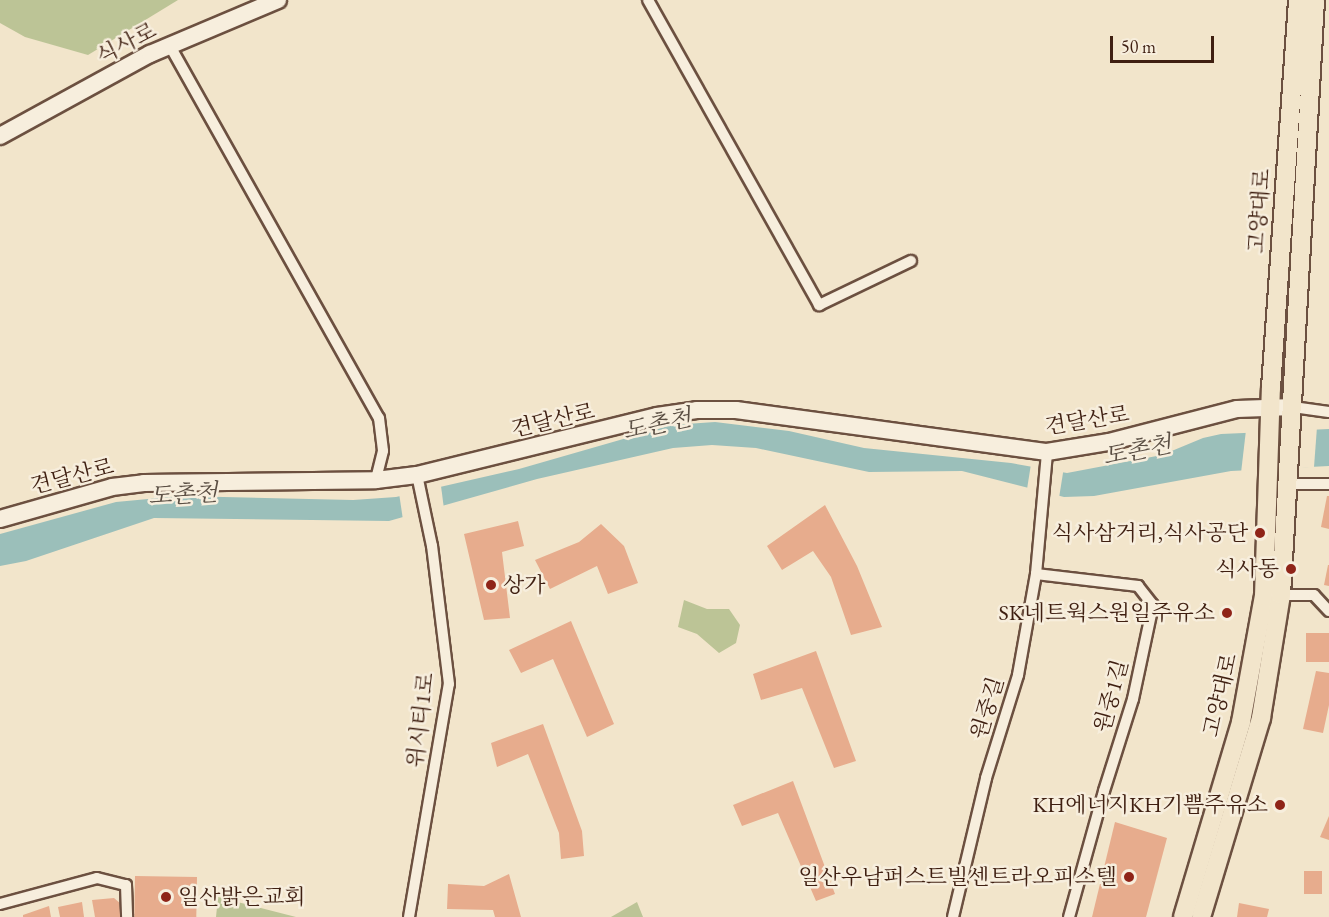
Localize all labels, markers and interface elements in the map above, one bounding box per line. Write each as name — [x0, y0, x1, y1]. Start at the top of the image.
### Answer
street label: 식사로 — [92, 17, 160, 69]
scale bar — [1113, 24, 1216, 62]
text: 50 m — [1121, 35, 1156, 58]
street label: 고양대로 — [1243, 168, 1275, 254]
street label: 견달산로 — [509, 398, 597, 442]
street label: 견달산로 — [1043, 400, 1131, 440]
water label: 도촌천 — [620, 403, 694, 445]
water label: 도촌천 — [1100, 429, 1174, 471]
street label: 견달산로 — [28, 453, 116, 499]
water label: 도촌천 — [148, 478, 218, 510]
place label: 식사삼거리,식사공단 — [1052, 520, 1248, 546]
marker: 식사삼거리,식사공단 — [1253, 526, 1267, 540]
place label: 식사동 — [1215, 556, 1279, 582]
marker: 식사동 — [1284, 562, 1298, 576]
place label: 상가 — [503, 572, 546, 598]
marker: 상가 — [484, 578, 498, 592]
place label: SK네트웍스원일주유소 — [999, 600, 1215, 626]
marker: SK네트웍스원일주유소 — [1220, 606, 1234, 620]
street label: 고양대로 — [1198, 651, 1242, 739]
street label: 원중1길 — [1089, 657, 1133, 735]
street label: 위시티1로 — [401, 671, 439, 769]
street label: 원중길 — [965, 674, 1009, 742]
place label: KH에너지KH기쁨주유소 — [1032, 792, 1268, 818]
marker: KH에너지KH기쁨주유소 — [1273, 798, 1287, 812]
place label: 일산우남퍼스트빌센트라오피스텔 — [798, 864, 1117, 890]
marker: 일산우남퍼스트빌센트라오피스텔 — [1122, 870, 1136, 884]
place label: 일산밝은교회 — [178, 884, 306, 910]
marker: 일산밝은교회 — [159, 890, 173, 904]

